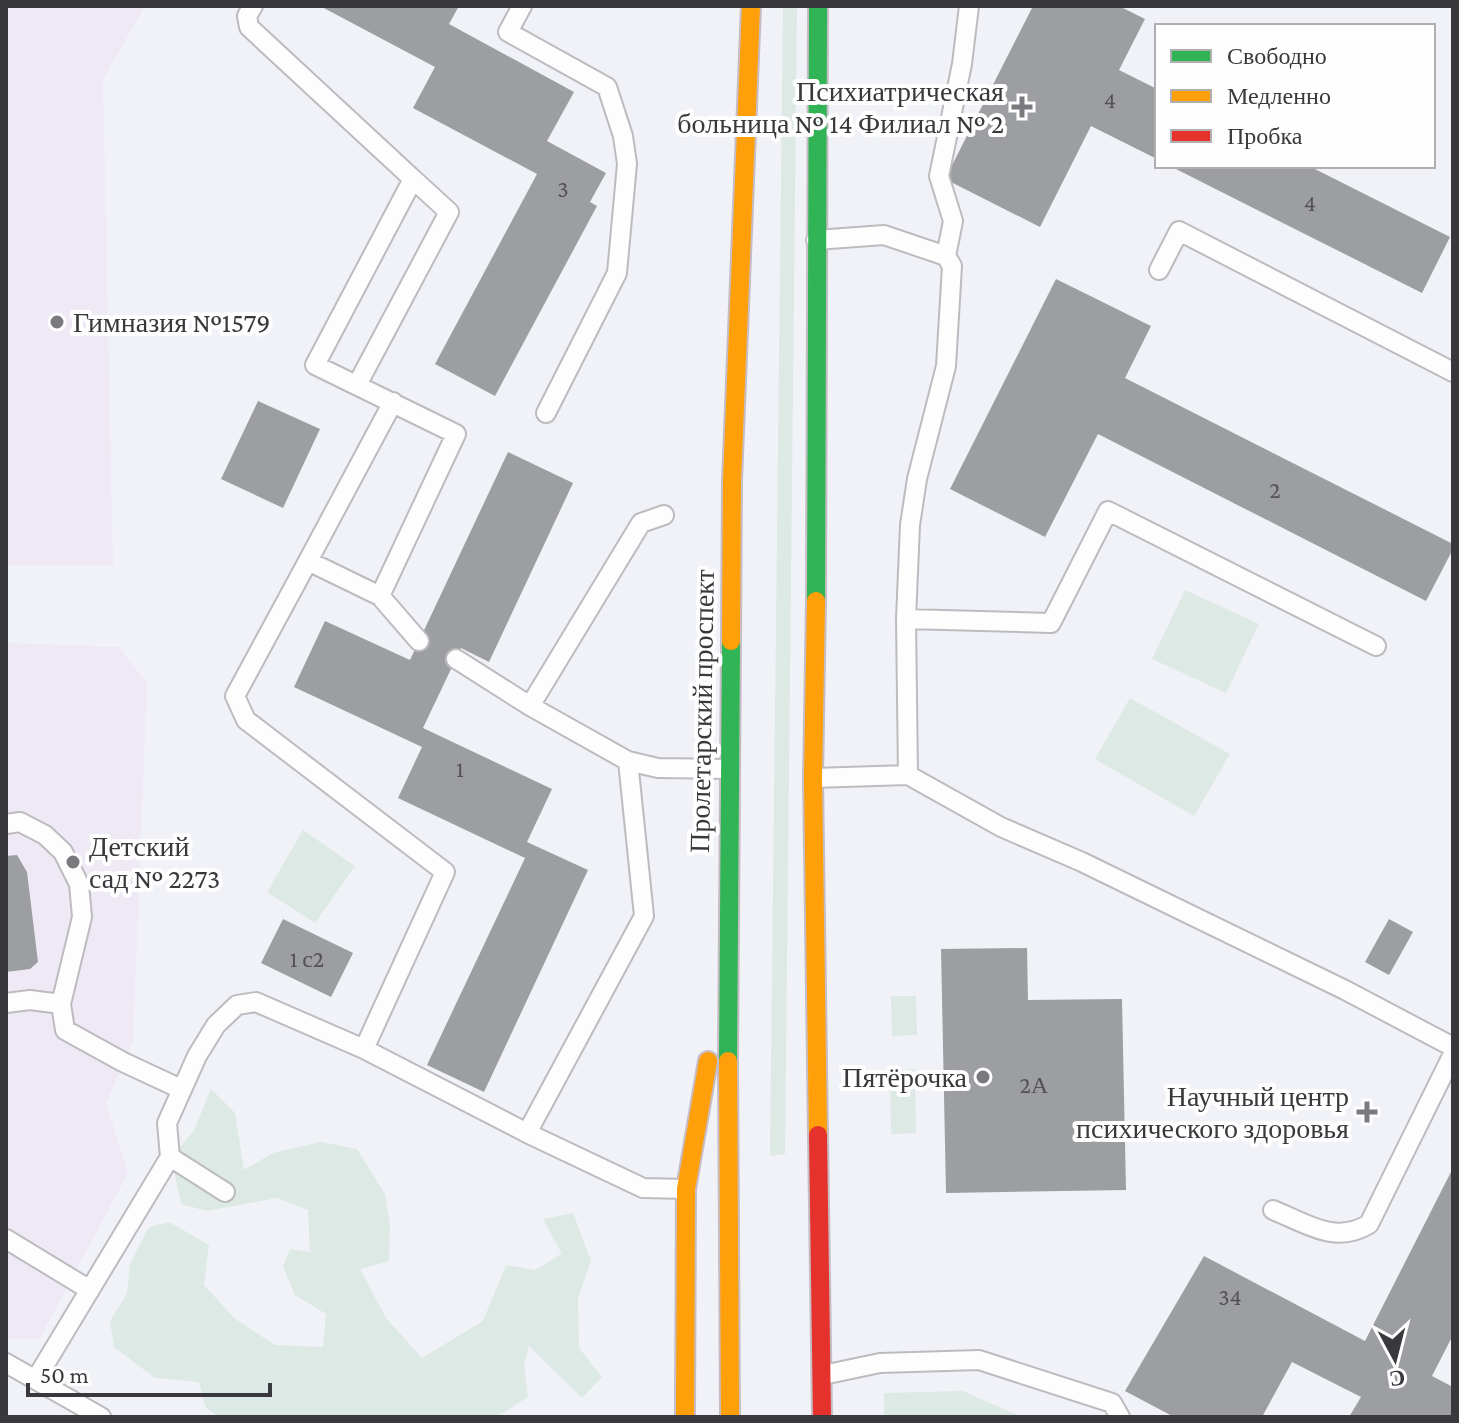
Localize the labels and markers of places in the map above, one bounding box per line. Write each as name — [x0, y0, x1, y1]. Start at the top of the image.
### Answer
place label: Психиатрическая больница № 14 Филиал № 2 — [677, 76, 1004, 139]
marker: Психиатрическая больница № 14 Филиал № 2 — [1011, 96, 1033, 118]
place label: Гимназия №1579 — [73, 307, 271, 338]
marker: Гимназия №1579 — [48, 313, 66, 331]
place label: Детский сад № 2273 — [89, 831, 220, 894]
marker: Детский сад № 2273 — [64, 853, 82, 871]
place label: Пятёрочка — [842, 1062, 968, 1093]
marker: Пятёрочка — [974, 1068, 992, 1086]
place label: Научный центр психического здоровья — [1076, 1081, 1349, 1144]
marker: Научный центр психического здоровья — [1356, 1101, 1378, 1123]

